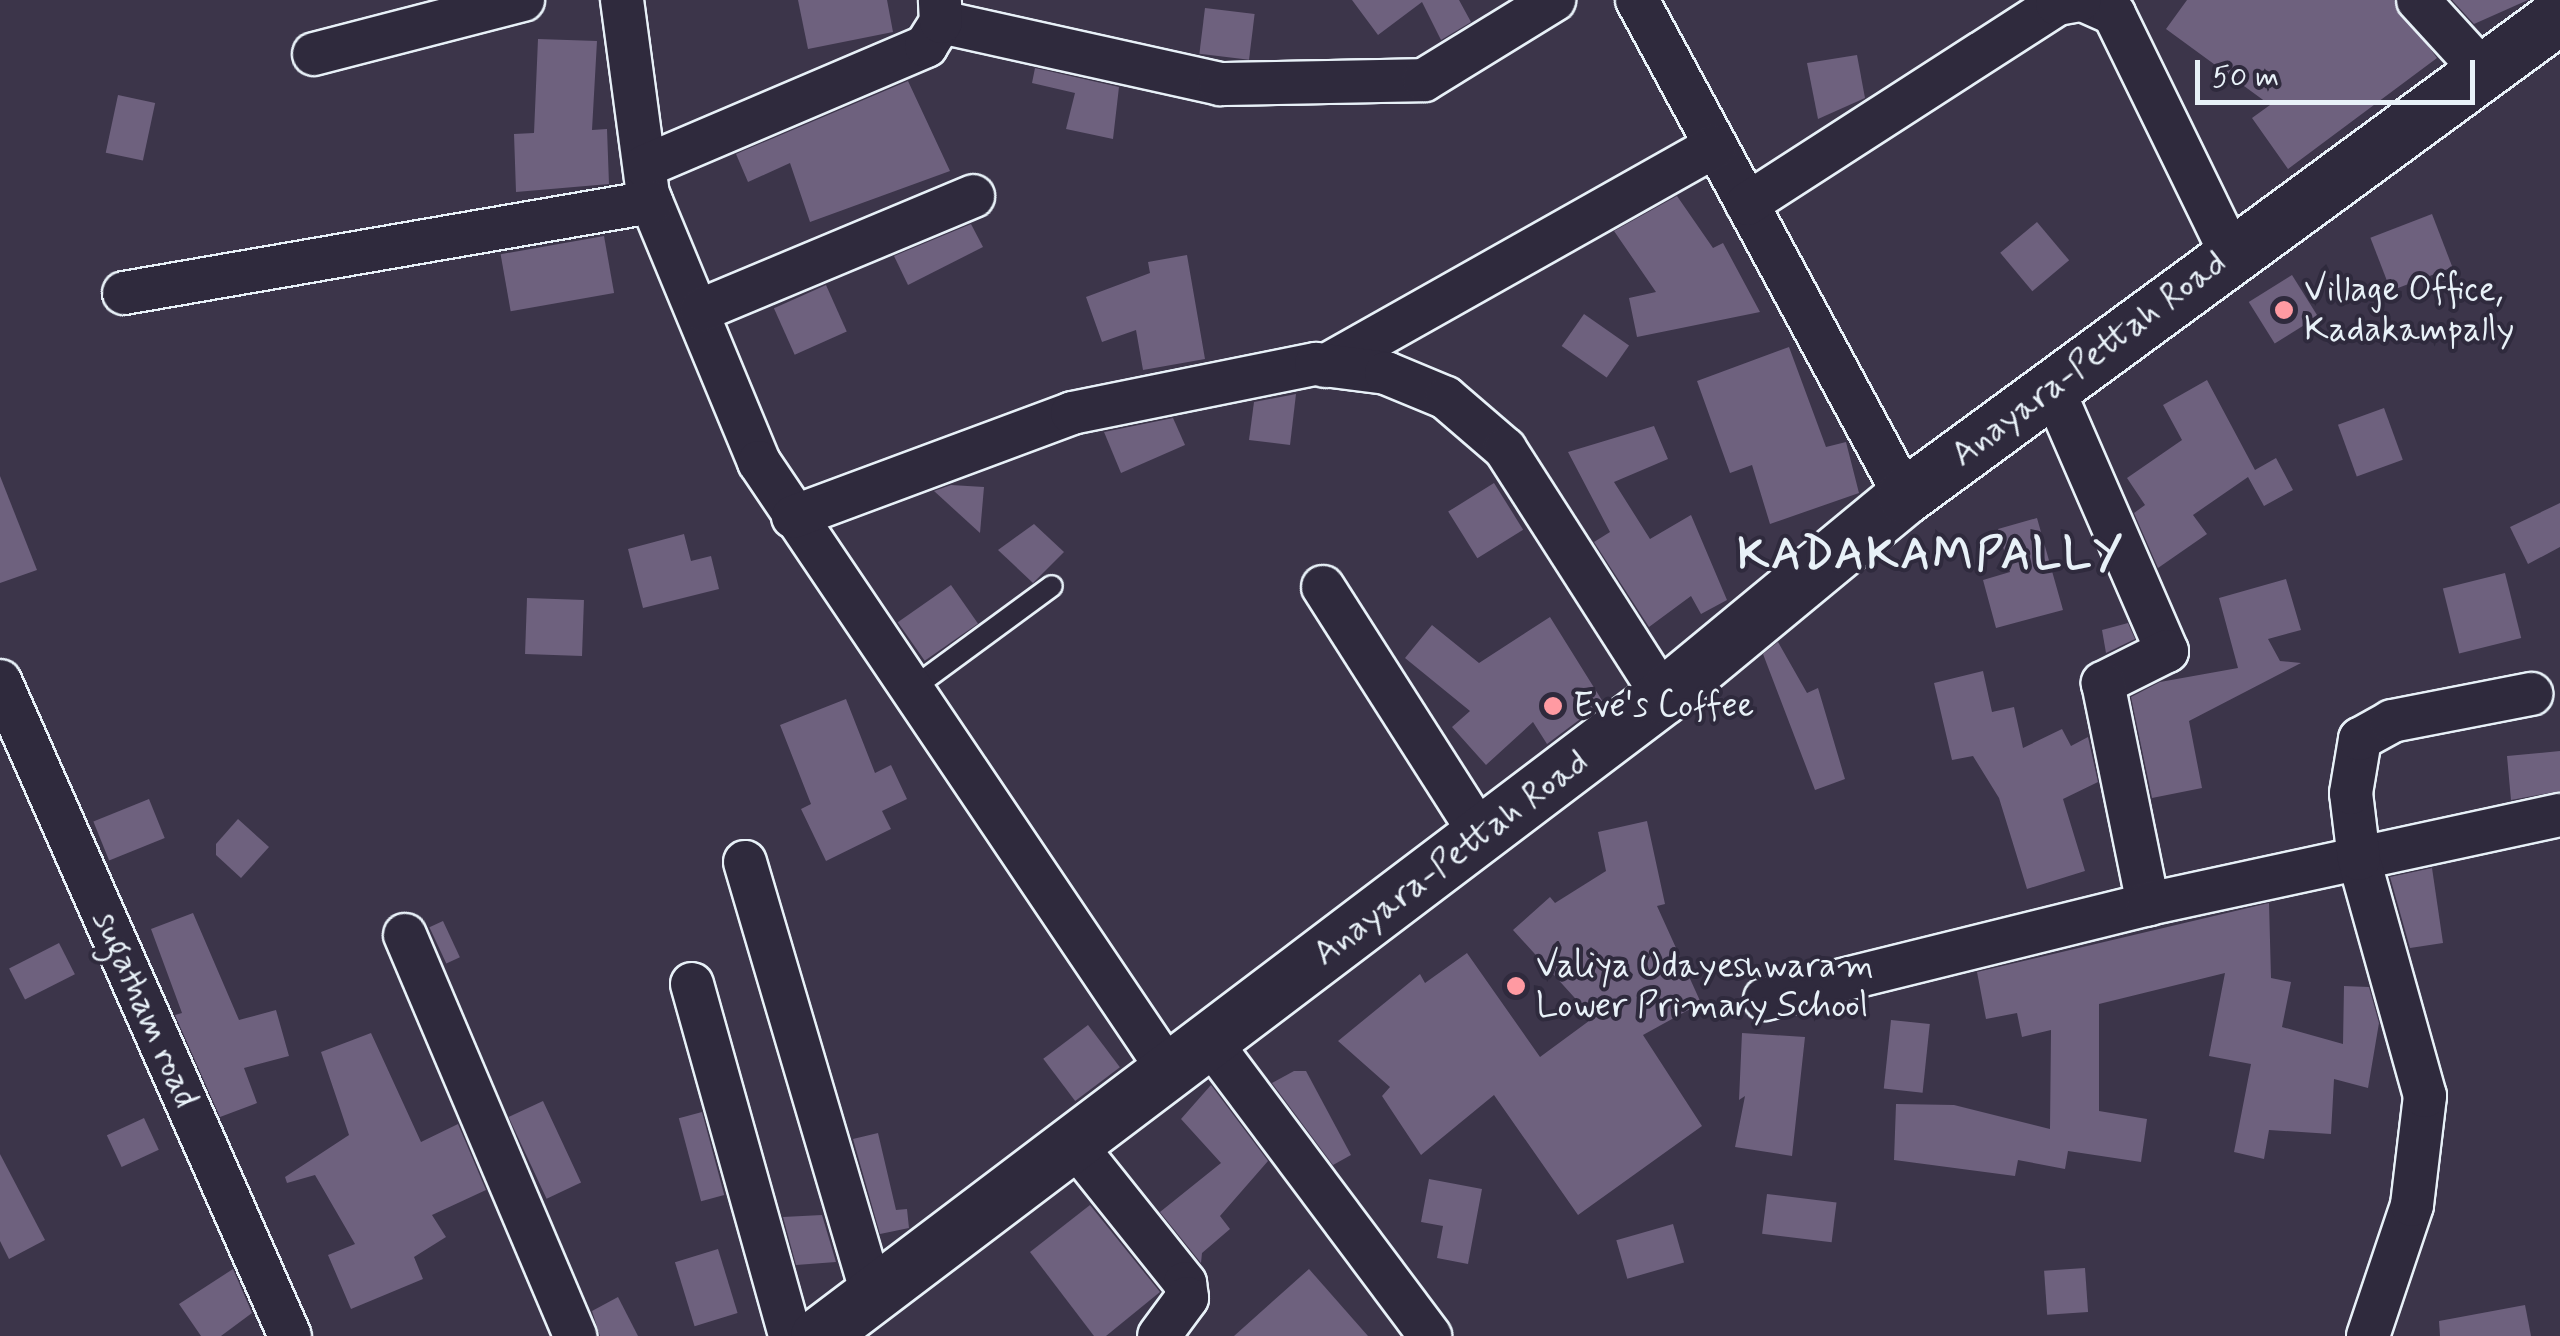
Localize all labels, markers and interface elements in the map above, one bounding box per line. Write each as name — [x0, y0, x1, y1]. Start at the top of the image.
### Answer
scale bar — [2200, 40, 2480, 102]
text: 50 m — [2212, 58, 2279, 97]
street label: Anayara-Pettah Road — [1944, 243, 2234, 475]
place label: Village Office, Kadakampally — [2304, 269, 2514, 351]
marker: Village Office, Kadakampally — [2273, 299, 2295, 321]
district label: KADAKAMPALLY — [1744, 529, 2118, 583]
place label: Eve's Coffee — [1573, 685, 1759, 727]
marker: Eve's Coffee — [1542, 695, 1564, 717]
street label: Anayara-Pettah Road — [1306, 742, 1596, 974]
street label: sugatham road — [83, 904, 207, 1114]
place label: Valiya Udayeshwaram Lower Primary School — [1536, 945, 1870, 1027]
marker: Valiya Udayeshwaram Lower Primary School — [1505, 975, 1527, 997]

